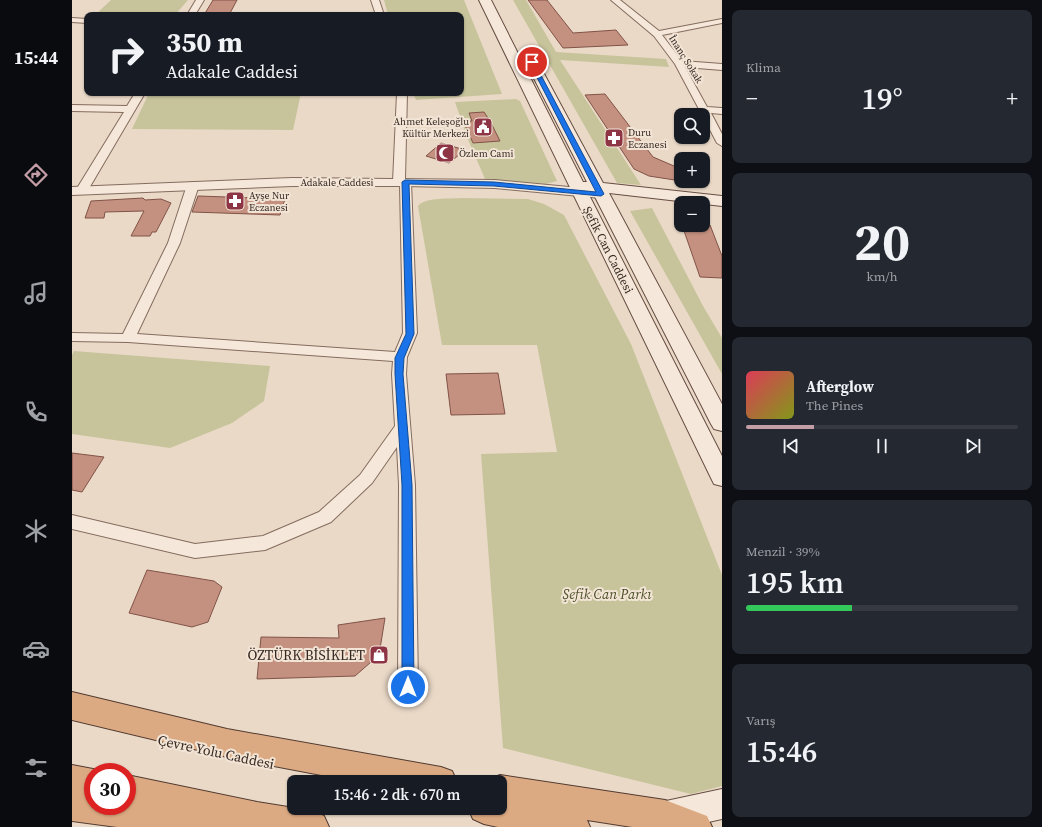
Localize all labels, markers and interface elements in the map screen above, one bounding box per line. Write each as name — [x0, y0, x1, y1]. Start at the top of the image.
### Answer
text: 350 m — [166, 23, 243, 61]
icon: right — [100, 28, 152, 80]
street label: İnanç Sokak — [666, 32, 706, 86]
text: 15:44 — [14, 45, 58, 70]
pin — [515, 45, 549, 79]
icon: arrive — [521, 51, 543, 73]
text: Adakale Caddesi — [166, 59, 298, 84]
text: Klima — [746, 59, 781, 76]
text: 19° — [861, 78, 903, 119]
text: − — [746, 83, 758, 113]
text: + — [1006, 83, 1018, 113]
map controls — [674, 108, 710, 232]
button: search — [674, 108, 710, 144]
place label: Ahmet Keleşoğlu Kültür Merkezi — [393, 115, 469, 140]
public building icon: Ahmet Keleşoğlu Kültür Merkezi — [472, 116, 494, 138]
place label: Duru Eczanesi — [628, 126, 667, 151]
pharmacy icon: Duru Eczanesi — [603, 127, 625, 149]
mosque icon: Özlem Cami — [434, 142, 456, 164]
place label: Özlem Cami — [459, 147, 513, 160]
button: + — [674, 152, 710, 188]
icon: directions — [22, 161, 50, 189]
street label: Adakale Caddesi — [300, 176, 374, 189]
place label: Ayşe Nur Eczanesi — [249, 189, 290, 214]
pharmacy icon: Ayşe Nur Eczanesi — [224, 190, 246, 212]
button: − — [674, 196, 710, 232]
street label: Şefik Can Caddesi — [579, 204, 637, 297]
text: 20 — [854, 206, 910, 277]
text: km/h — [867, 268, 897, 285]
icon: music — [22, 279, 50, 307]
text: Afterglow — [806, 376, 874, 397]
text: The Pines — [806, 397, 863, 414]
icon: phone — [22, 398, 50, 426]
icon: previous — [780, 435, 802, 457]
icon: pause — [871, 435, 893, 457]
icon: next — [962, 435, 984, 457]
icon: climate — [22, 517, 50, 545]
text: Menzil · 39% — [746, 543, 820, 560]
text: 195 km — [746, 562, 844, 603]
park label: Şefik Can Parkı — [563, 584, 652, 604]
icon: car — [22, 635, 50, 663]
shop icon: ÖZTÜRK BİSİKLET — [368, 644, 390, 666]
place label: ÖZTÜRK BİSİKLET — [247, 645, 366, 665]
position arrow — [387, 666, 429, 708]
text: Varış — [746, 712, 775, 729]
street label: Çevre Yolu Caddesi — [156, 730, 276, 774]
text: 15:46 — [746, 731, 817, 772]
icon: filters — [22, 754, 50, 782]
speed limit sign: 30 — [84, 763, 136, 815]
text: 15:46 · 2 dk · 670 m — [334, 784, 460, 805]

